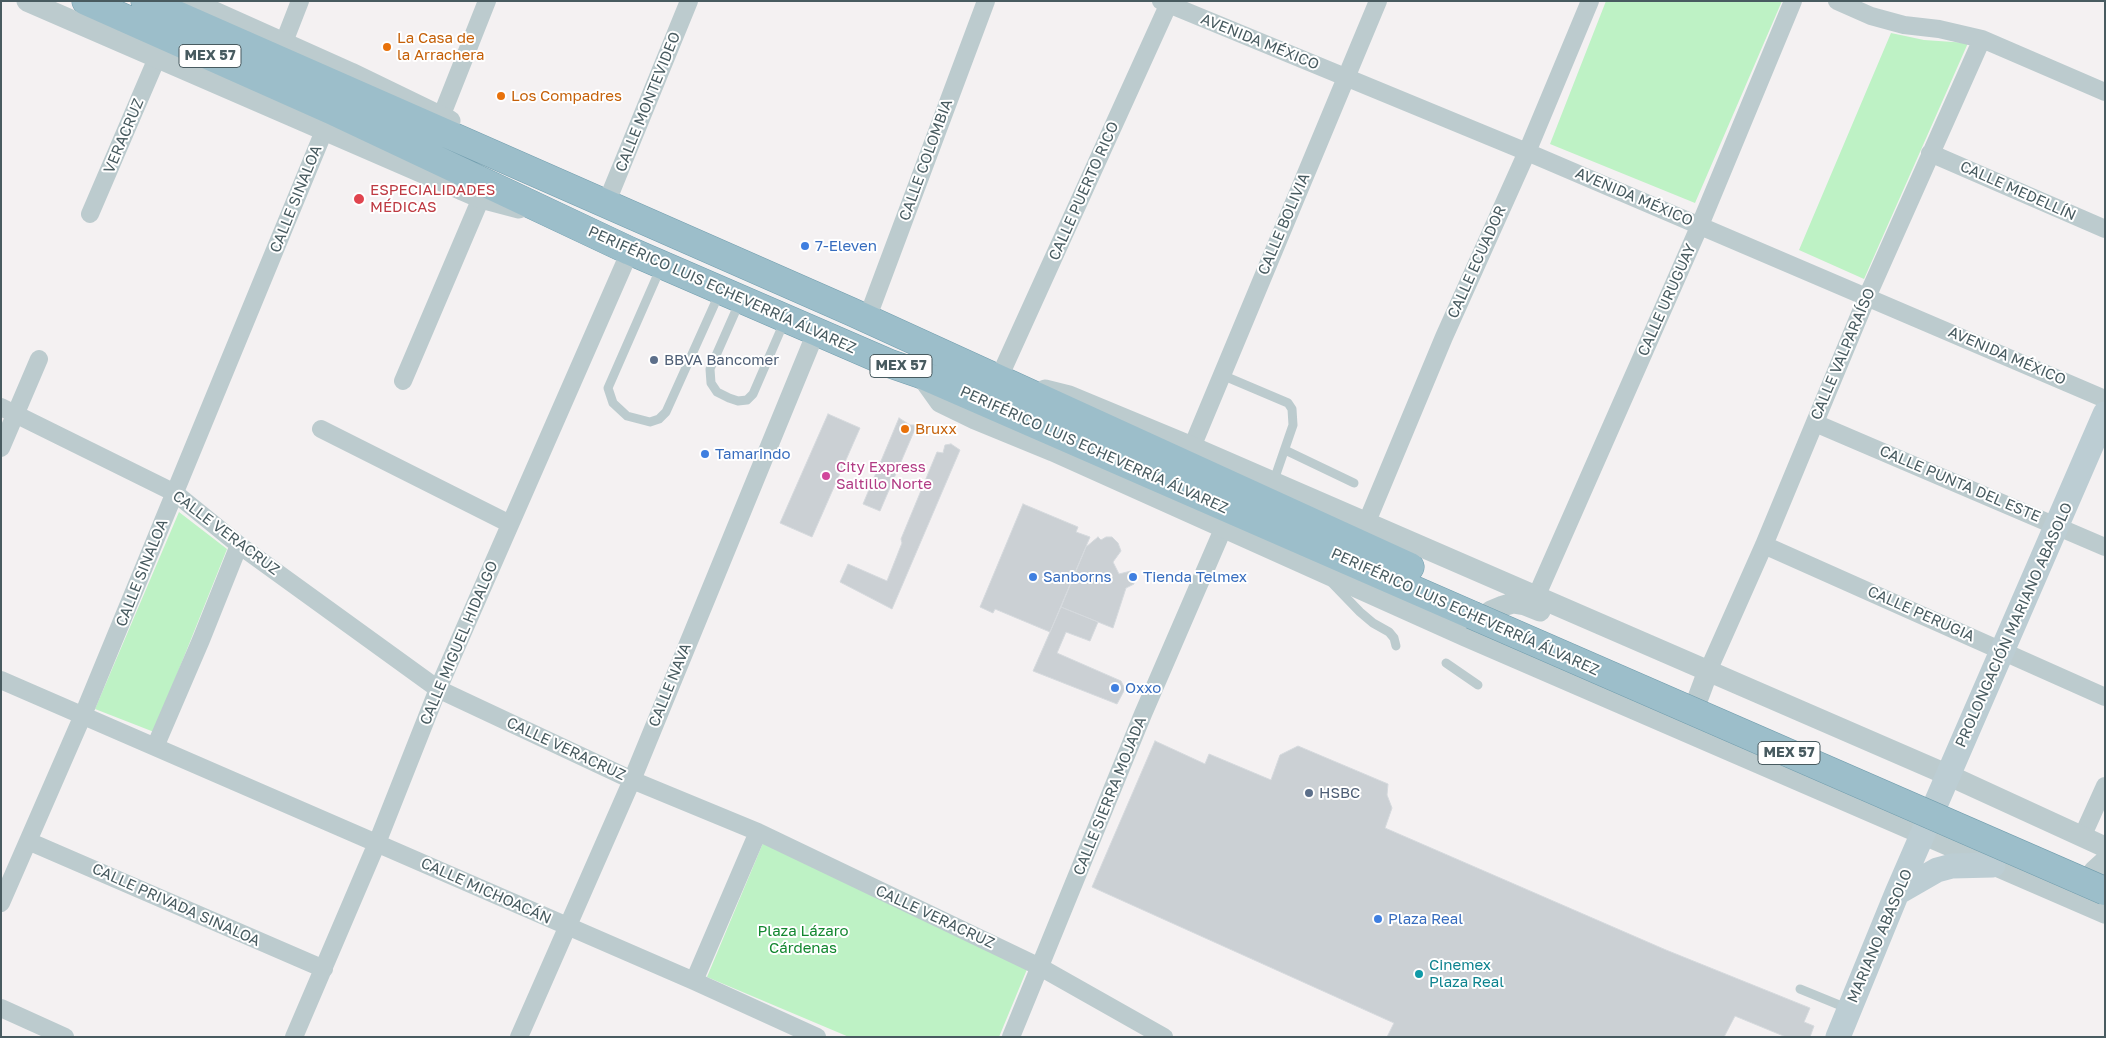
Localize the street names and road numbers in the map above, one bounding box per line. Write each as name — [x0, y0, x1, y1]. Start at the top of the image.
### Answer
street label: AVENIDA MÉXICO — [1198, 10, 1322, 74]
street label: CALLE MONTEVIDEO — [612, 29, 684, 175]
road number: MEX 57 — [179, 44, 241, 68]
street label: VERACRUZ — [100, 96, 148, 176]
street label: CALLE COLOMBIA — [896, 97, 956, 223]
street label: CALLE PUERTO RICO — [1045, 119, 1123, 263]
street label: CALLE SINALOA — [266, 143, 326, 255]
street label: CALLE MEDELLÍN — [1957, 157, 2079, 225]
street label: AVENIDA MÉXICO — [1573, 164, 1695, 230]
street label: CALLE BOLIVIA — [1254, 170, 1314, 278]
street label: CALLE ECUADOR — [1444, 203, 1510, 321]
street label: PERIFÉRICO LUIS ECHEVERRÍA ÁLVAREZ — [585, 223, 859, 357]
street label: CALLE URUGUAY — [1634, 241, 1700, 359]
street label: CALLE VALPARAÍSO — [1807, 285, 1879, 423]
street label: AVENIDA MÉXICO — [1946, 323, 2068, 389]
road number: MEX 57 — [870, 354, 932, 378]
street label: PERIFÉRICO LUIS ECHEVERRÍA ÁLVAREZ — [957, 383, 1231, 517]
street label: CALLE PUNTA DEL ESTE — [1877, 442, 2043, 526]
street label: CALLE VERACRUZ — [169, 487, 283, 579]
street label: PROLONGACIÓN MARIANO ABASOLO — [1952, 500, 2076, 750]
street label: CALLE SINALOA — [112, 517, 172, 629]
street label: PERIFÉRICO LUIS ECHEVERRÍA ÁLVAREZ — [1328, 545, 1602, 679]
street label: CALLE MIGUEL HIDALGO — [416, 558, 502, 728]
street label: CALLE PERUGIA — [1865, 582, 1977, 646]
street label: CALLE NAVA — [645, 640, 695, 730]
street label: CALLE VERACRUZ — [504, 714, 628, 784]
street label: CALLE SIERRA MOJADA — [1070, 714, 1150, 878]
road number: MEX 57 — [1758, 741, 1820, 764]
street label: CALLE MICHOACÁN — [418, 854, 554, 928]
street label: CALLE PRIVADA SINALOA — [89, 860, 263, 950]
street label: MARIANO ABASOLO — [1844, 866, 1916, 1006]
street label: CALLE VERACRUZ — [873, 882, 997, 952]

